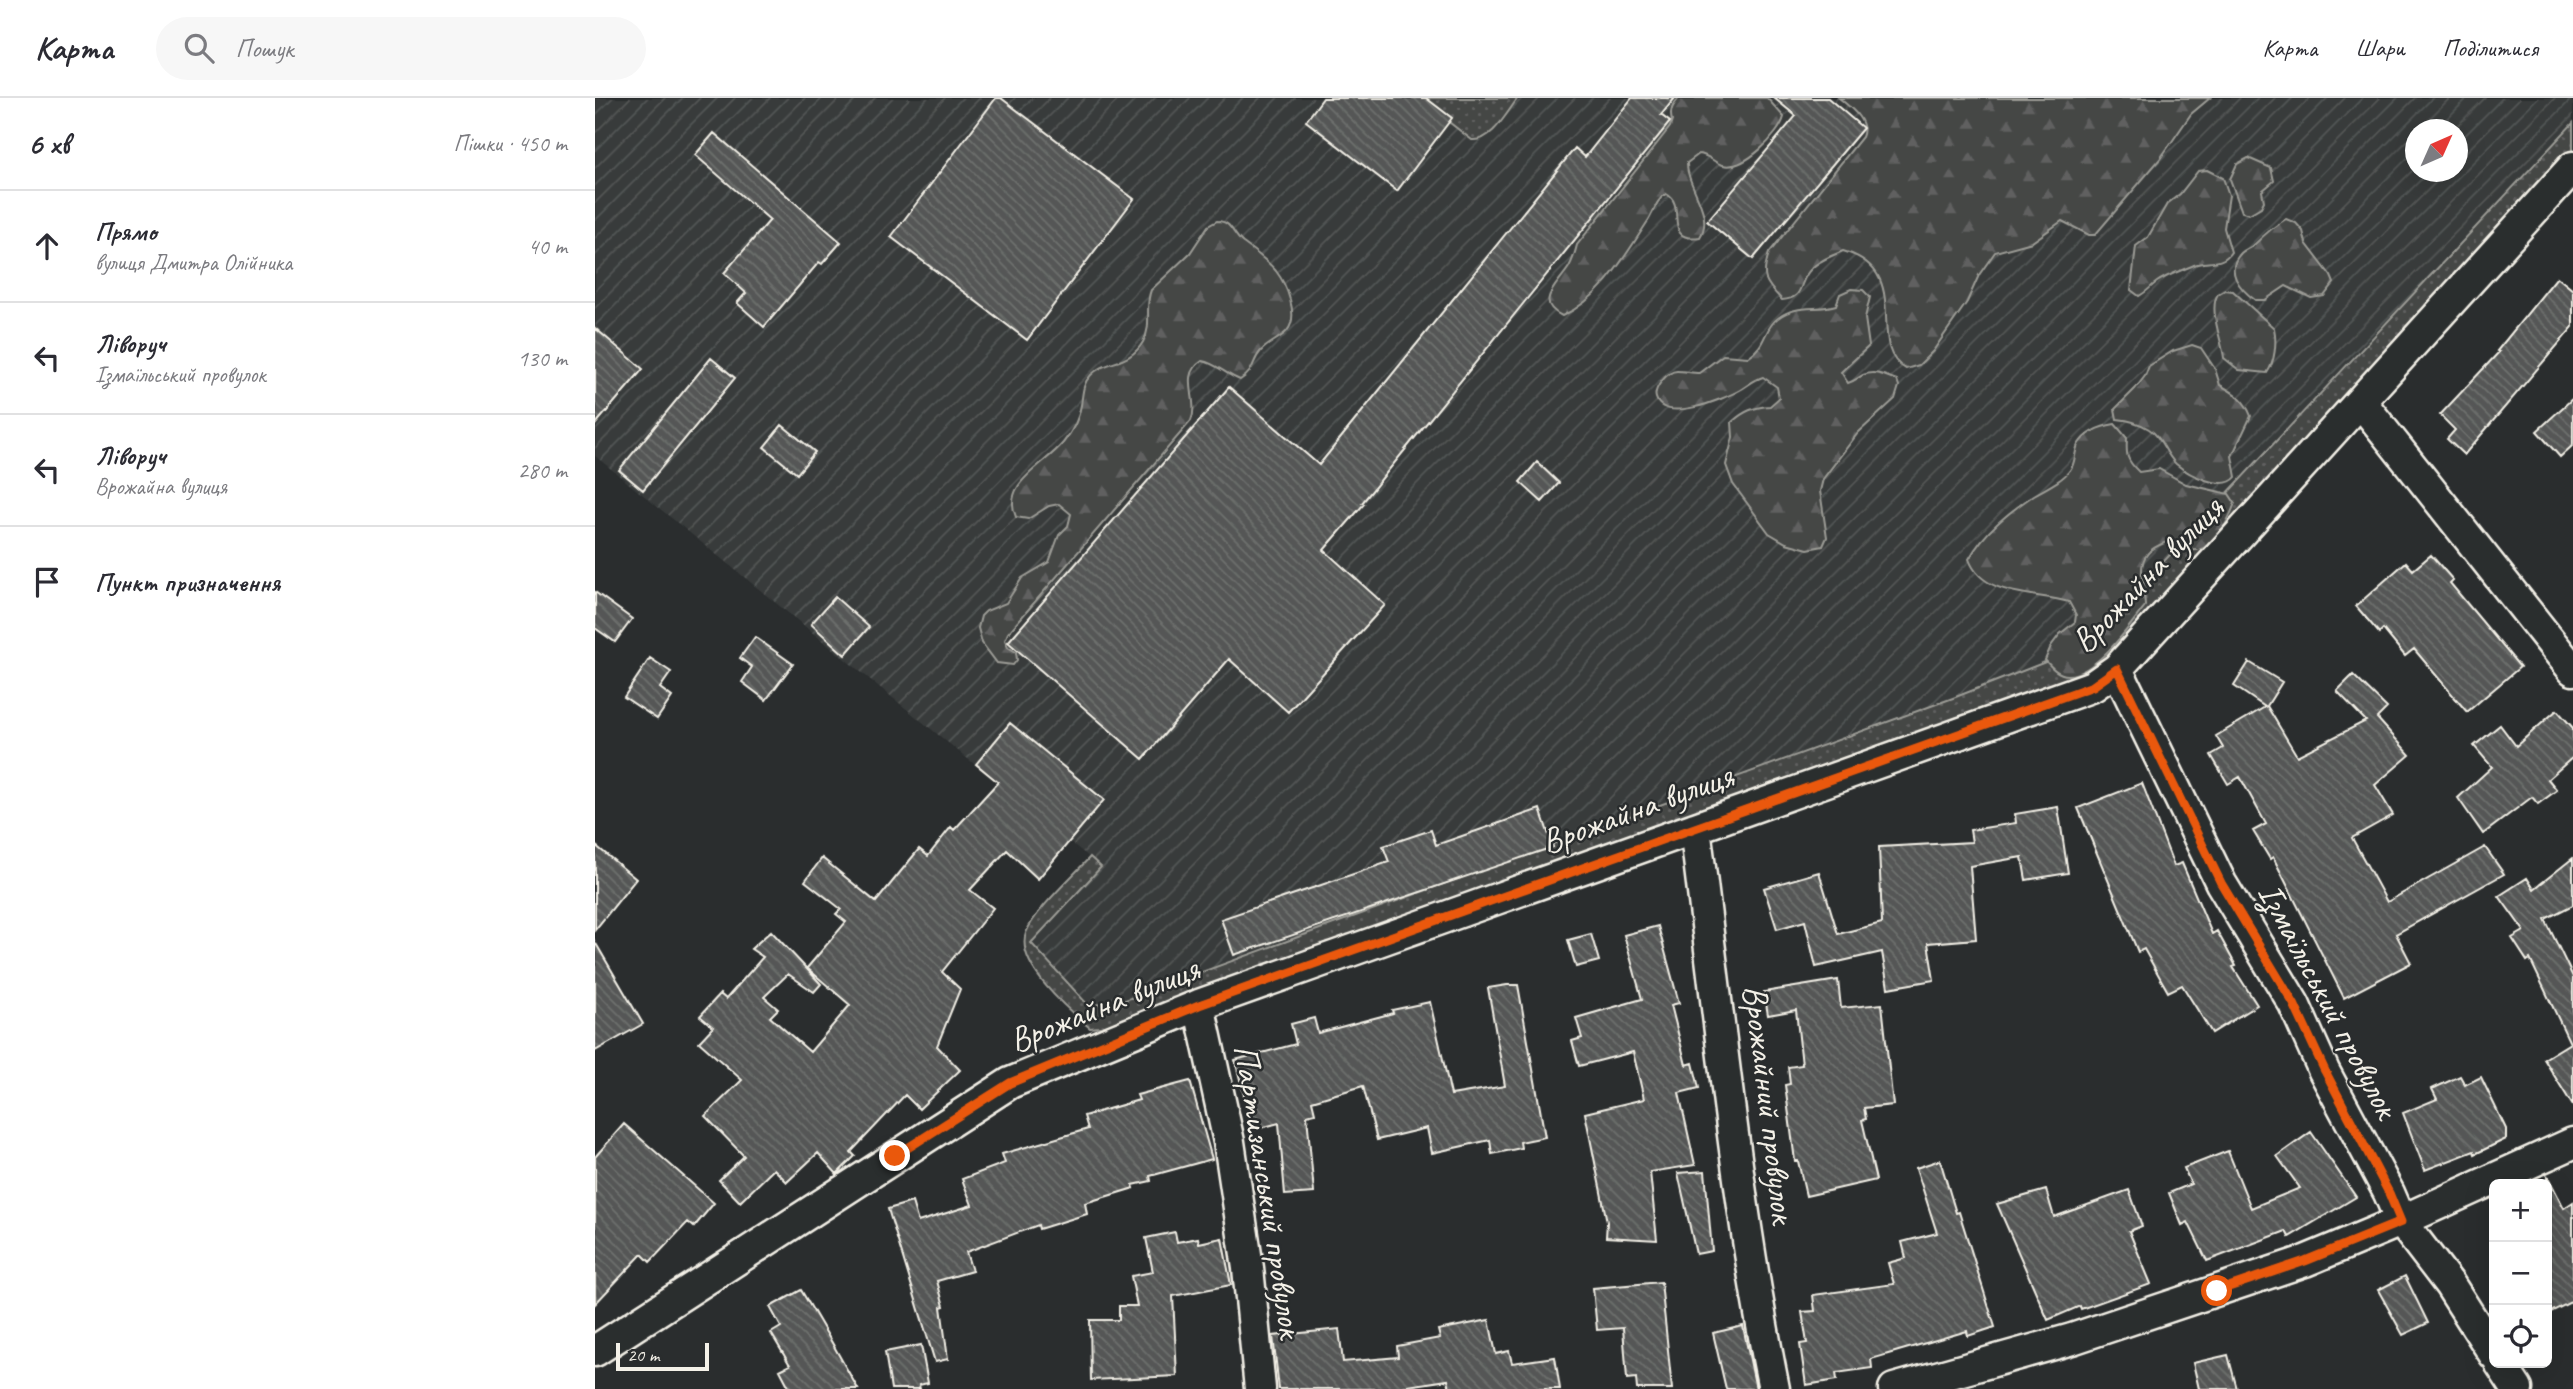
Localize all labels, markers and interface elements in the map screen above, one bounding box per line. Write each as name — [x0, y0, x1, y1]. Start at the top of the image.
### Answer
search box — [156, 17, 646, 80]
text: Карта — [35, 27, 114, 69]
icon: search — [180, 29, 218, 67]
text: Пошук — [236, 32, 294, 65]
text: Карта — [2262, 33, 2317, 63]
text: Шари — [2355, 33, 2405, 63]
text: Поділитися — [2443, 33, 2538, 63]
north arrow — [2405, 119, 2468, 182]
text: 6 хв — [28, 125, 70, 163]
text: Пішки · 450 m — [453, 129, 567, 158]
text: Прямо — [95, 215, 157, 248]
icon: ahead — [28, 227, 66, 265]
text: 40 m — [528, 232, 567, 261]
text: вулиця Дмитра Олійника — [95, 248, 292, 277]
text: Ліворуч — [95, 327, 166, 360]
icon: left — [28, 339, 66, 377]
text: 130 m — [518, 344, 567, 373]
text: Ізмаїльський провулок — [95, 360, 266, 389]
text: Ліворуч — [95, 439, 166, 472]
icon: left — [28, 451, 66, 489]
text: 280 m — [518, 456, 567, 485]
text: Врожайна вулиця — [95, 472, 227, 501]
street label: Врожайна вулиця — [2061, 485, 2234, 662]
icon: arrive — [28, 563, 66, 601]
text: Пункт призначення — [95, 566, 280, 599]
street label: Врожайна вулиця — [1535, 752, 1741, 864]
street label: Ізмаїльський провулок — [2248, 875, 2411, 1128]
street label: Врожайна вулиця — [1003, 945, 1207, 1063]
street label: Врожайний провулок — [1733, 982, 1807, 1229]
street label: Партизанський провулок — [1223, 1041, 1314, 1344]
route end — [879, 1140, 910, 1171]
map controls — [2489, 1179, 2552, 1368]
button: + — [2489, 1179, 2552, 1242]
button: − — [2489, 1242, 2552, 1305]
route start — [2201, 1275, 2232, 1306]
button: locate — [2489, 1305, 2552, 1368]
scale bar — [616, 1340, 709, 1372]
text: 20 m — [627, 1343, 659, 1367]

